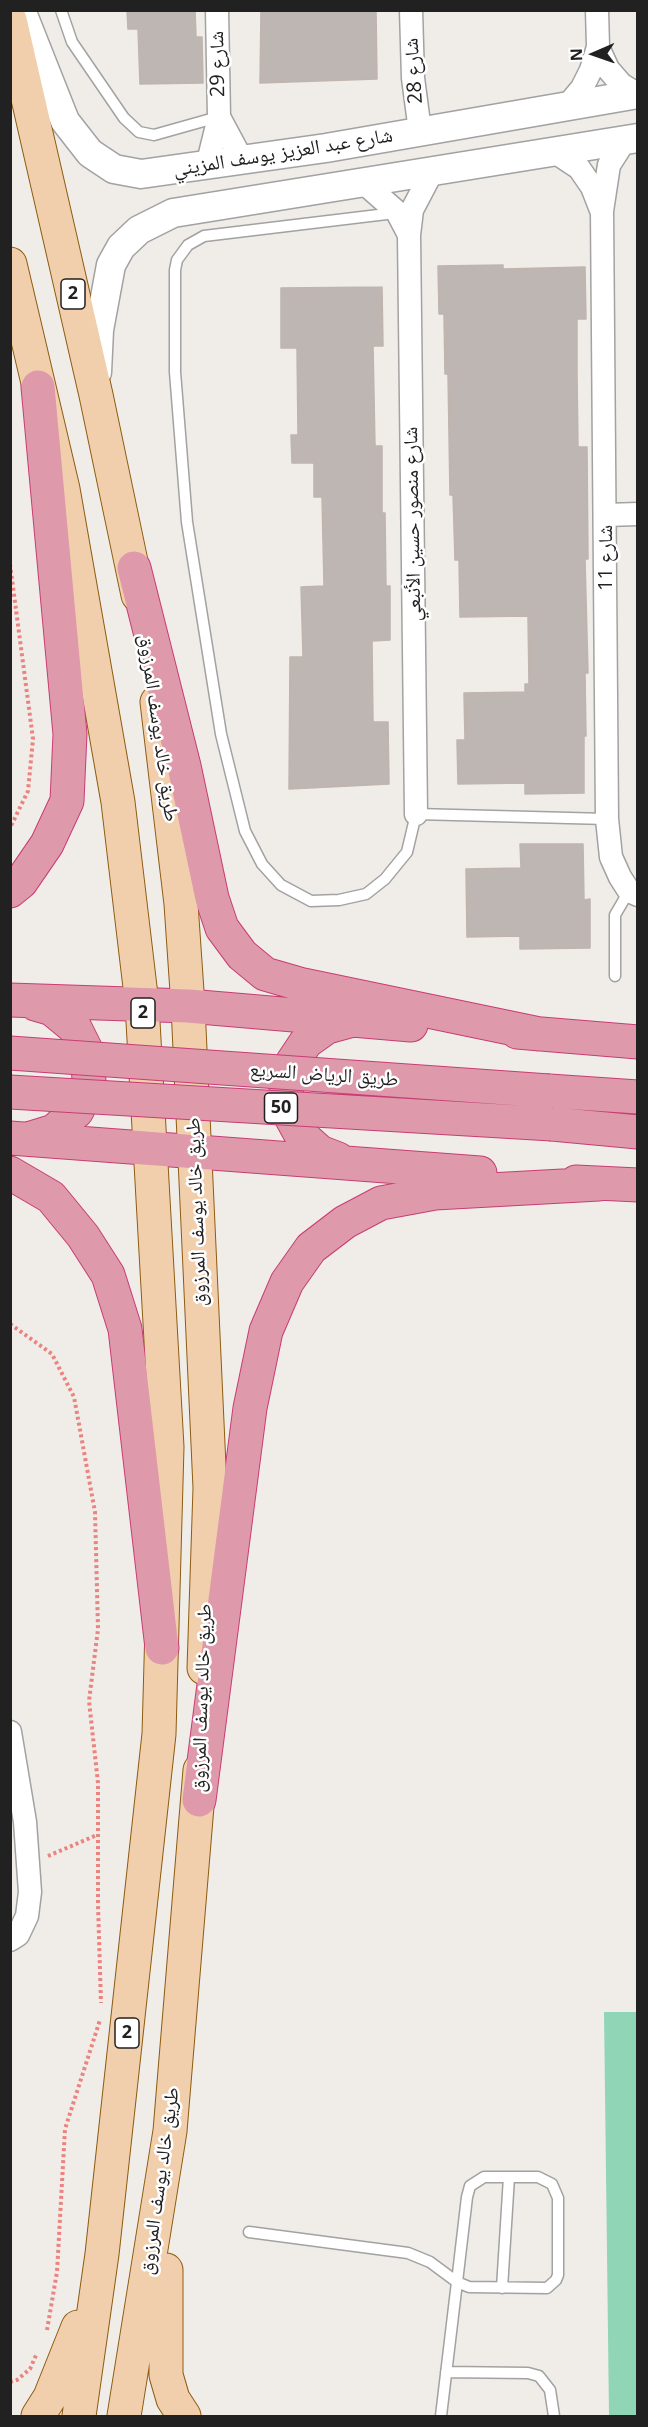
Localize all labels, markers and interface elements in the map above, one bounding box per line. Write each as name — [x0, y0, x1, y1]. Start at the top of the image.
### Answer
north arrow — [564, 24, 624, 84]
street label: شارع 29 — [205, 31, 231, 97]
street label: شارع 28 — [400, 37, 428, 105]
text: N — [565, 48, 587, 62]
street label: شارع عبد العزيز يوسف المزيني — [171, 124, 395, 182]
road number: 2 — [61, 279, 85, 309]
street label: شارع منصور حسين الأنبعي — [399, 427, 427, 621]
street label: شارع 11 — [594, 525, 618, 591]
street label: طريق خالد يوسف المرزوق — [133, 633, 183, 823]
road number: 2 — [131, 998, 155, 1028]
street label: طريق الرياض السريع — [249, 1058, 399, 1092]
road number: 50 — [264, 1093, 298, 1123]
street label: طريق خالد يوسف المرزوق — [182, 1117, 212, 1307]
street label: طريق خالد يوسف المرزوق — [187, 1603, 217, 1793]
road number: 2 — [115, 2018, 139, 2048]
street label: طريق خالد يوسف المرزوق — [135, 2086, 185, 2276]

